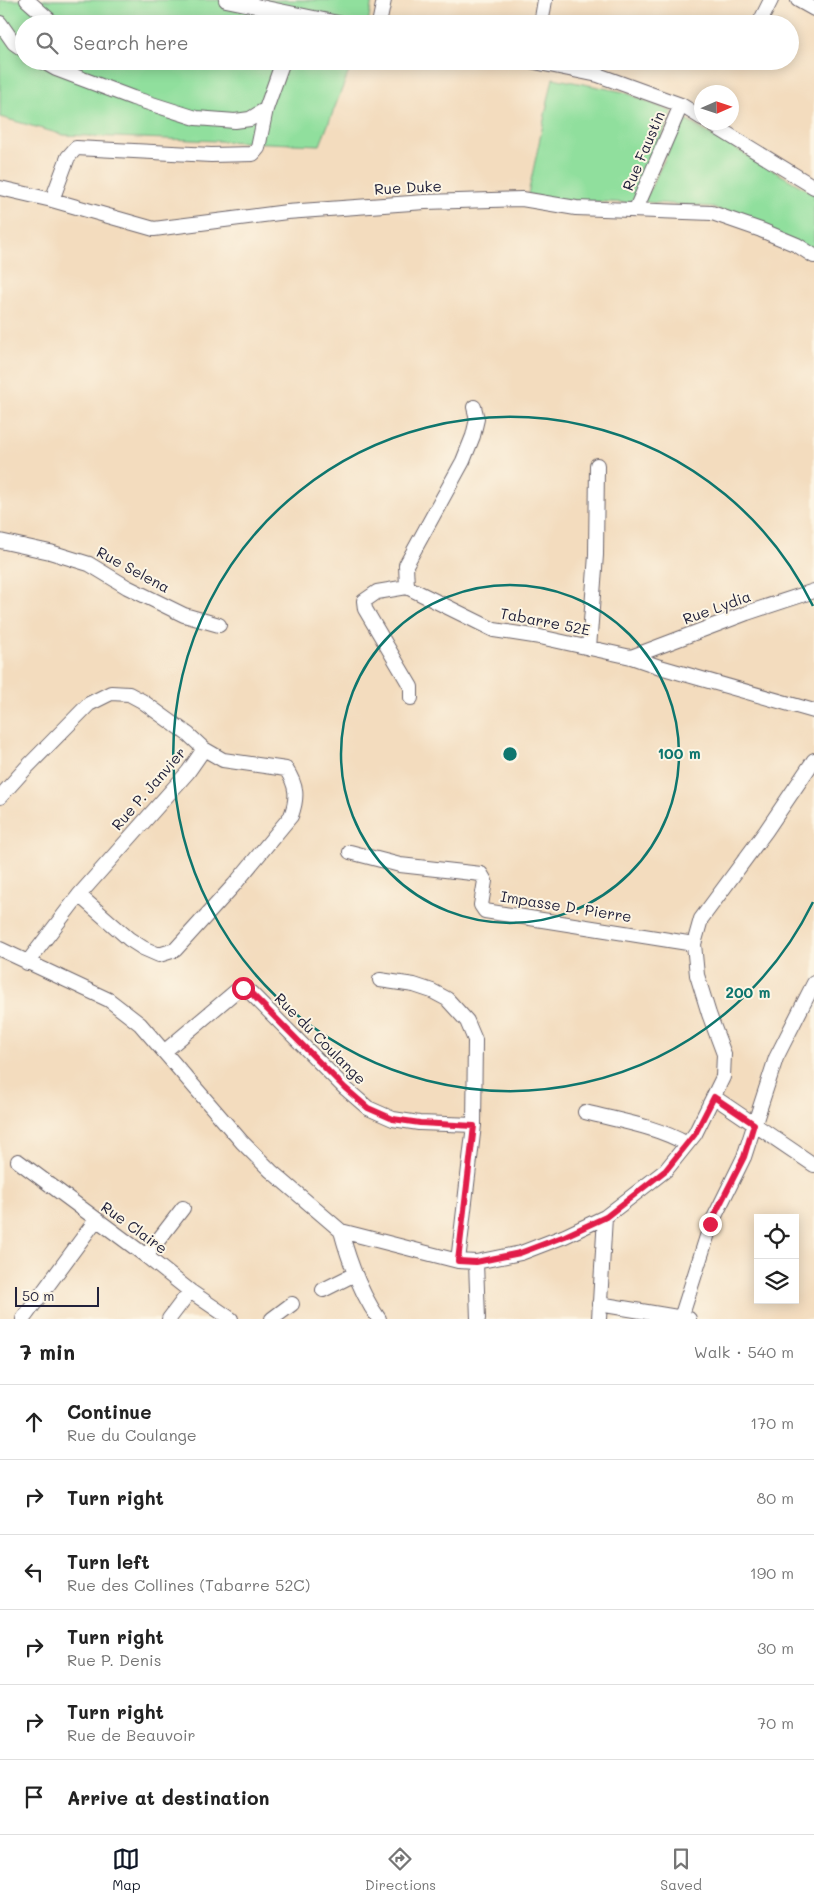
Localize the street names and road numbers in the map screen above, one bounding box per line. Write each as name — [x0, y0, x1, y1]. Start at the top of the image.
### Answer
street label: Rue Faustin — [617, 108, 669, 193]
street label: Rue Duke — [374, 175, 442, 199]
street label: Rue Selena — [93, 541, 174, 597]
street label: Rue Lydia — [680, 586, 753, 629]
street label: Tabarre 52E — [498, 602, 592, 640]
street label: Rue P. Janvier — [107, 743, 190, 834]
street label: Impasse D. Pierre — [499, 886, 633, 926]
street label: Rue du Coulange — [271, 988, 371, 1088]
street label: Rue Claire — [98, 1196, 172, 1258]

